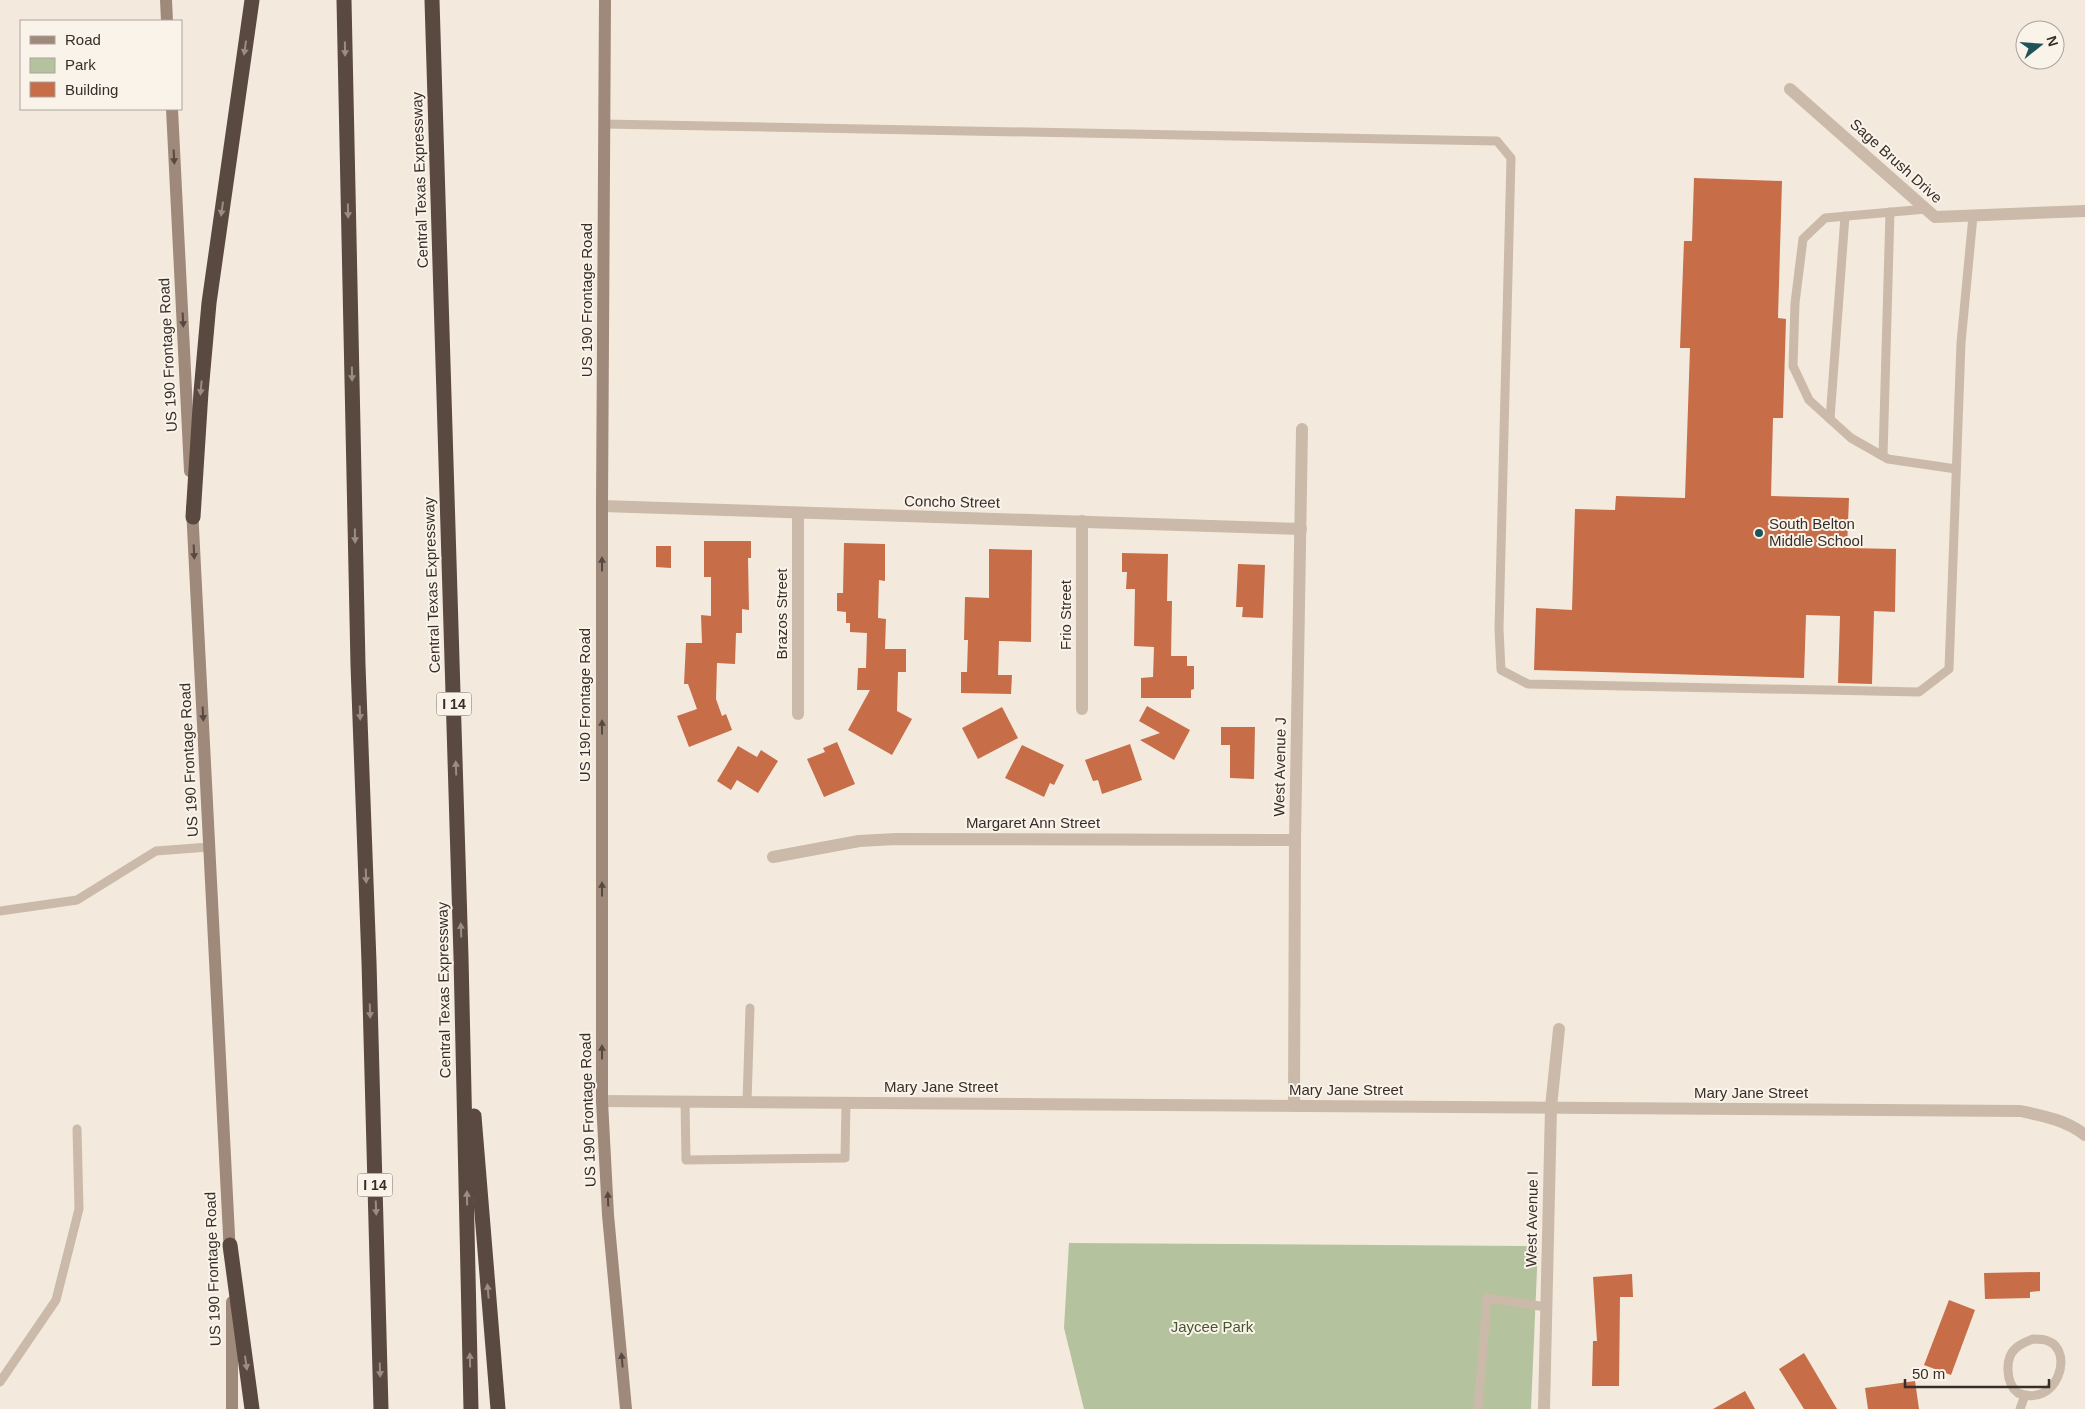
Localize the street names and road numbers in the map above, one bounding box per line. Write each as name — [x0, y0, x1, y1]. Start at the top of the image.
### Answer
street label: Central Texas Expressway — [408, 91, 431, 268]
street label: Sage Brush Drive — [1847, 115, 1946, 206]
street label: US 190 Frontage Road — [578, 223, 595, 377]
street label: US 190 Frontage Road — [155, 278, 180, 432]
street label: Concho Street — [904, 492, 1001, 511]
street label: Central Texas Expressway — [420, 496, 443, 673]
street label: Brazos Street — [773, 568, 790, 659]
street label: Frio Street — [1057, 579, 1074, 650]
street label: US 190 Frontage Road — [576, 628, 593, 782]
street label: US 190 Frontage Road — [176, 683, 201, 837]
road number: I 14 — [436, 692, 472, 716]
street label: West Avenue J — [1270, 717, 1289, 817]
street label: Margaret Ann Street — [966, 814, 1101, 831]
street label: Central Texas Expressway — [433, 901, 454, 1078]
street label: US 190 Frontage Road — [576, 1033, 599, 1187]
street label: Mary Jane Street — [884, 1078, 999, 1095]
street label: Mary Jane Street — [1289, 1081, 1404, 1098]
street label: Mary Jane Street — [1694, 1084, 1809, 1101]
street label: West Avenue I — [1522, 1171, 1541, 1267]
road number: I 14 — [358, 1174, 392, 1196]
street label: US 190 Frontage Road — [201, 1192, 224, 1346]

